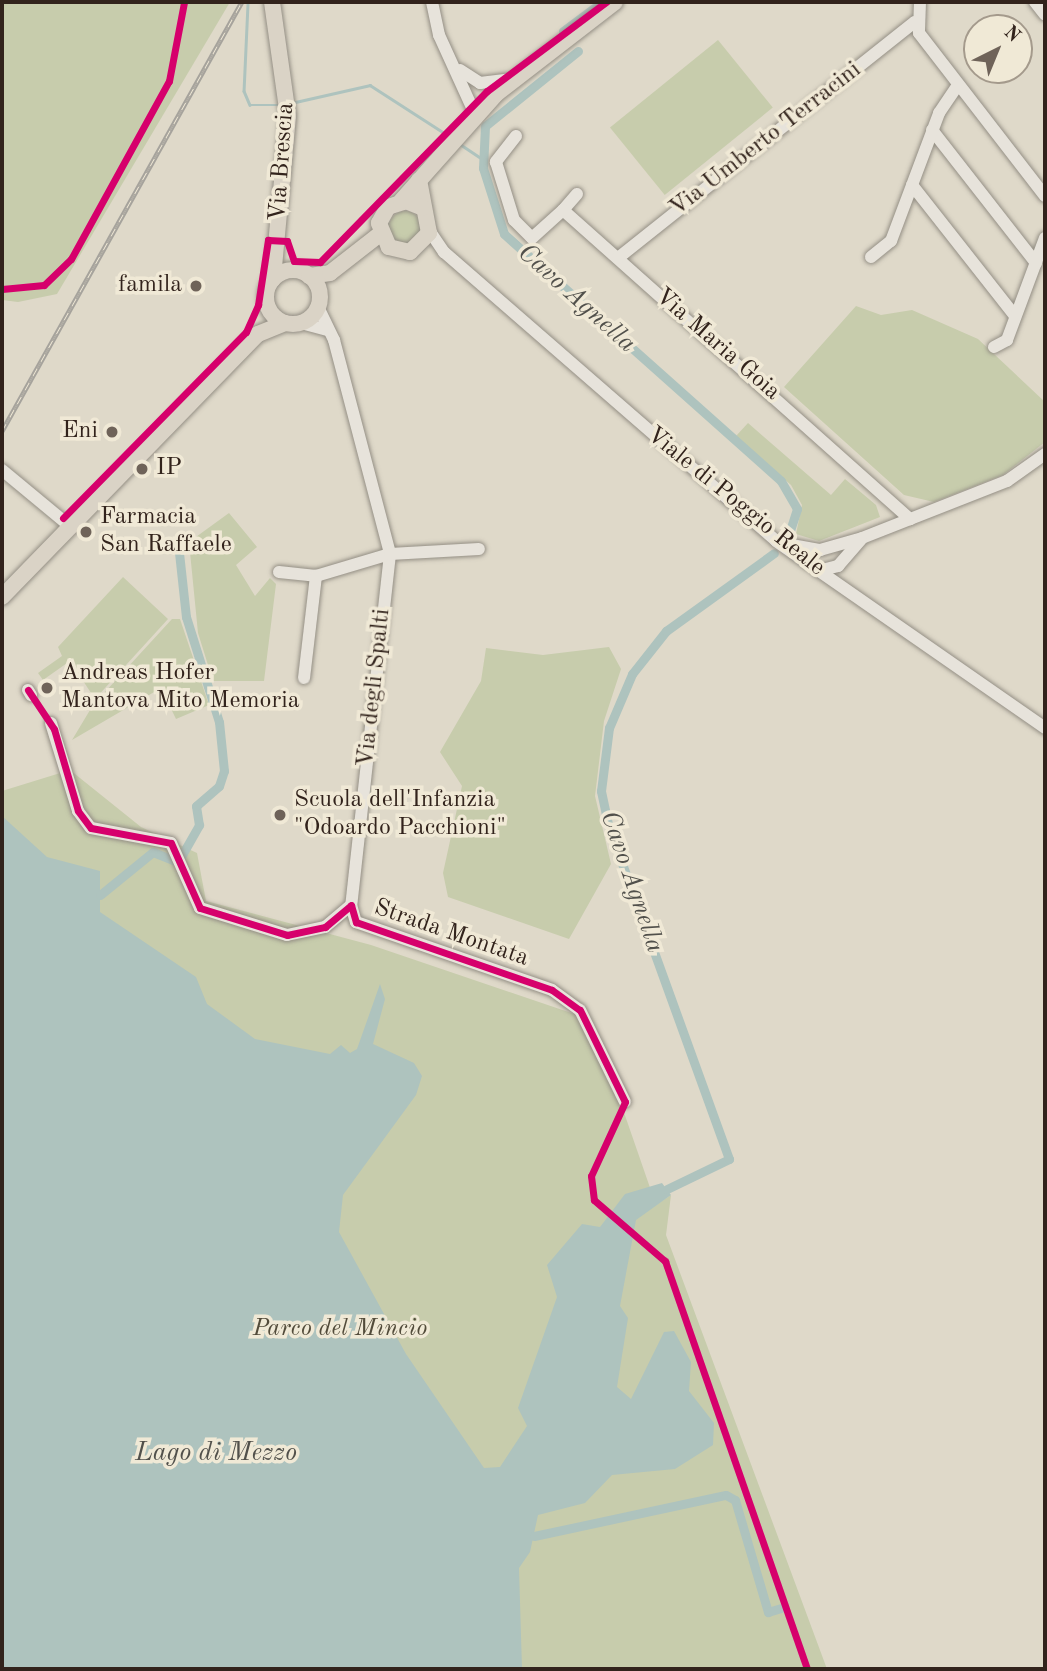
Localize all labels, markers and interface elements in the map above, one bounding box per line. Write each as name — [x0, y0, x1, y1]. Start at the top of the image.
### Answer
north arrow — [963, 14, 1033, 84]
text: N — [1000, 23, 1023, 47]
street label: Via Umberto Terracini — [665, 56, 867, 224]
street label: Via Brescia — [264, 102, 302, 222]
water label: Cavo Agnella — [510, 238, 642, 360]
place label: famila — [118, 272, 182, 300]
marker: famila — [188, 278, 204, 294]
street label: Via Maria Goia — [648, 283, 786, 407]
place label: Eni — [62, 418, 98, 446]
street label: Viale di Poggio Reale — [640, 421, 830, 583]
marker: Eni — [104, 424, 120, 440]
place label: IP — [156, 455, 182, 483]
marker: IP — [134, 461, 150, 477]
place label: Farmacia San Raffaele — [100, 504, 232, 560]
marker: Farmacia San Raffaele — [78, 524, 94, 540]
street label: Via degli Spalti — [352, 607, 398, 769]
place label: Andreas Hofer Mantova Mito Memoria — [61, 660, 300, 716]
marker: Andreas Hofer Mantova Mito Memoria — [39, 680, 55, 696]
place label: Scuola dell'Infanzia "Odoardo Pacchioni" — [294, 787, 506, 843]
marker: Scuola dell'Infanzia "Odoardo Pacchioni" — [272, 807, 288, 823]
water label: Cavo Agnella — [592, 807, 670, 957]
street label: Strada Montata — [370, 894, 532, 974]
park label: Parco del Mincio — [253, 1316, 427, 1344]
water label: Lago di Mezzo — [135, 1438, 297, 1470]

